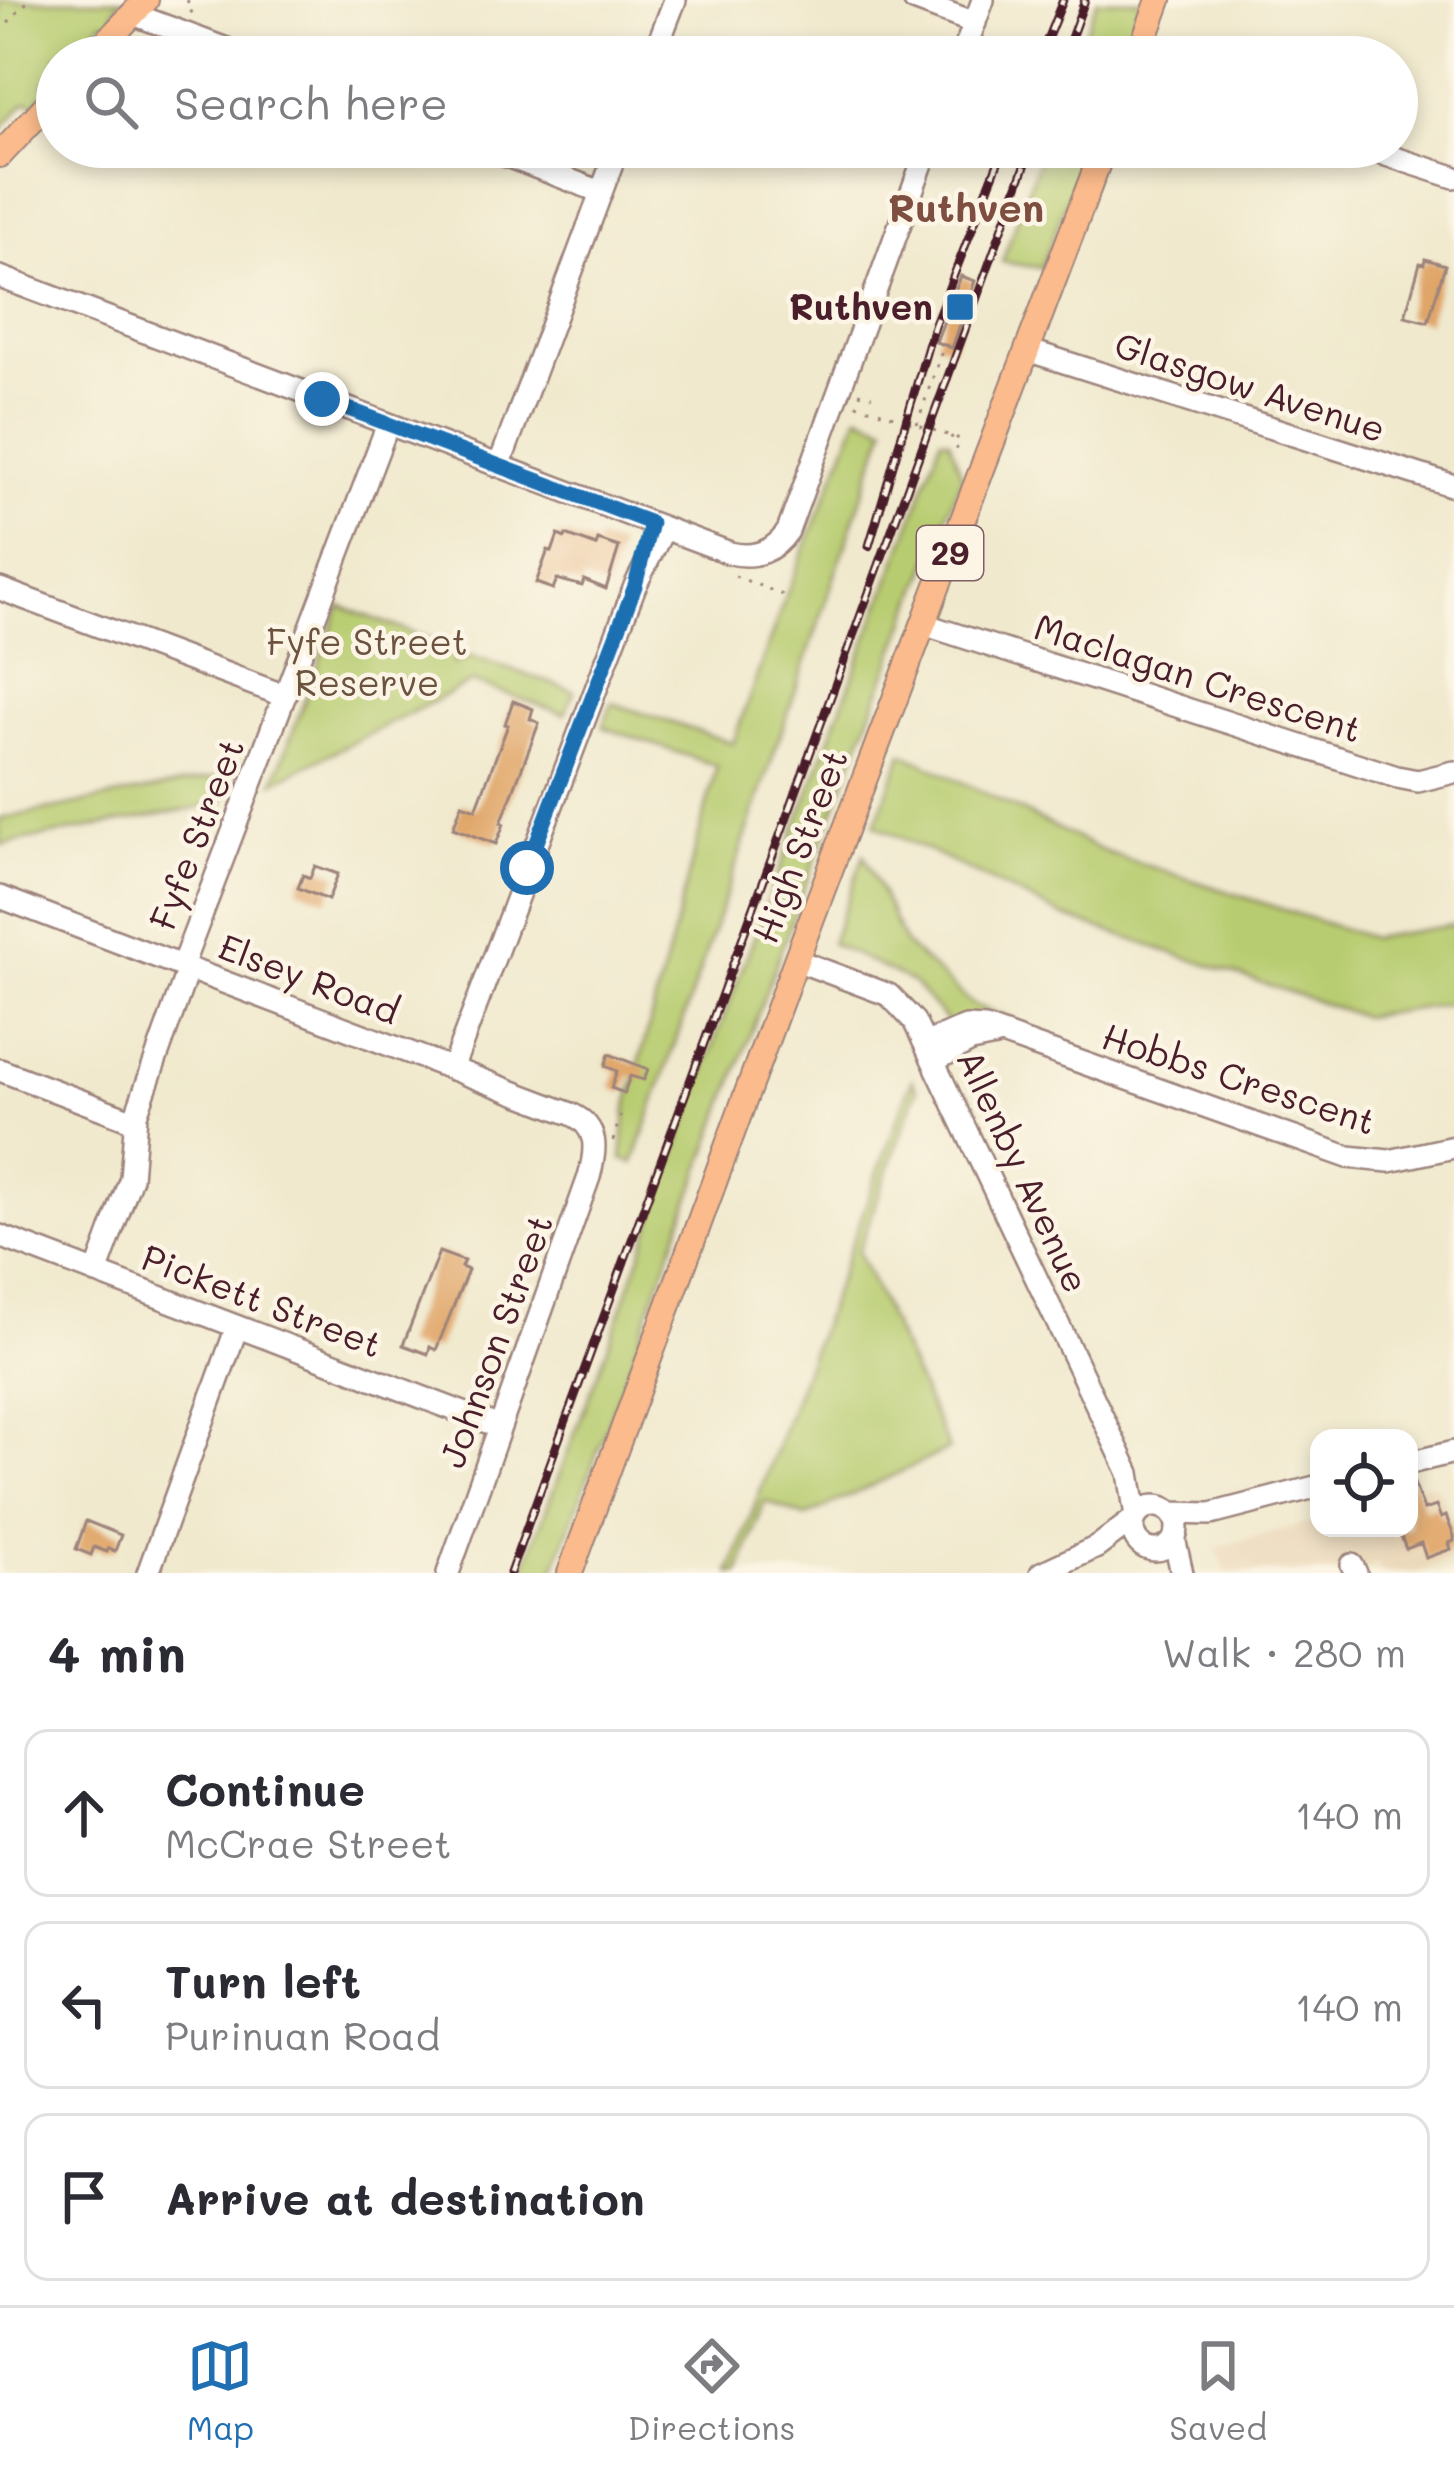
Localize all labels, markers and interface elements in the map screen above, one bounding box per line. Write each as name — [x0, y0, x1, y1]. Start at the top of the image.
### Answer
search box — [36, 36, 1418, 168]
icon: search — [78, 69, 144, 135]
text: Search here — [174, 73, 448, 131]
district label: Ruthven — [888, 181, 1044, 232]
place label: Ruthven — [789, 282, 933, 329]
marker: Ruthven — [944, 291, 976, 323]
street label: Glasgow Avenue — [1109, 320, 1392, 451]
route end — [295, 372, 349, 426]
road number: 29 — [917, 526, 983, 580]
street label: Maclagan Crescent — [1029, 601, 1368, 752]
park label: Fyfe Street Reserve — [266, 617, 468, 705]
street label: Fyfe Street — [138, 731, 255, 936]
street label: High Street — [740, 742, 857, 949]
route start — [500, 841, 554, 895]
street label: Elsey Road — [212, 922, 406, 1034]
street label: Hobbs Crescent — [1097, 1011, 1382, 1144]
street label: Allenby Avenue — [947, 1041, 1101, 1300]
street label: Johnson Street — [427, 1207, 562, 1474]
street label: Pickett Street — [136, 1232, 389, 1367]
map controls — [1310, 1429, 1418, 1537]
button: locate — [1310, 1429, 1418, 1537]
text: 4 min — [48, 1618, 186, 1685]
text: Walk · 280 m — [1162, 1626, 1406, 1677]
text: Continue — [165, 1759, 365, 1817]
icon: ahead — [51, 1780, 117, 1846]
text: 140 m — [1295, 1788, 1403, 1839]
text: McCrae Street — [165, 1817, 452, 1868]
text: Turn left — [165, 1951, 361, 2009]
icon: left — [51, 1972, 117, 2038]
text: 140 m — [1295, 1980, 1403, 2031]
text: Purinuan Road — [165, 2009, 440, 2060]
icon: arrive — [51, 2164, 117, 2230]
text: Arrive at destination — [165, 2168, 645, 2226]
tab: Map — [187, 2333, 254, 2448]
tab: Directions — [628, 2333, 795, 2448]
tab: Saved — [1169, 2333, 1267, 2448]

